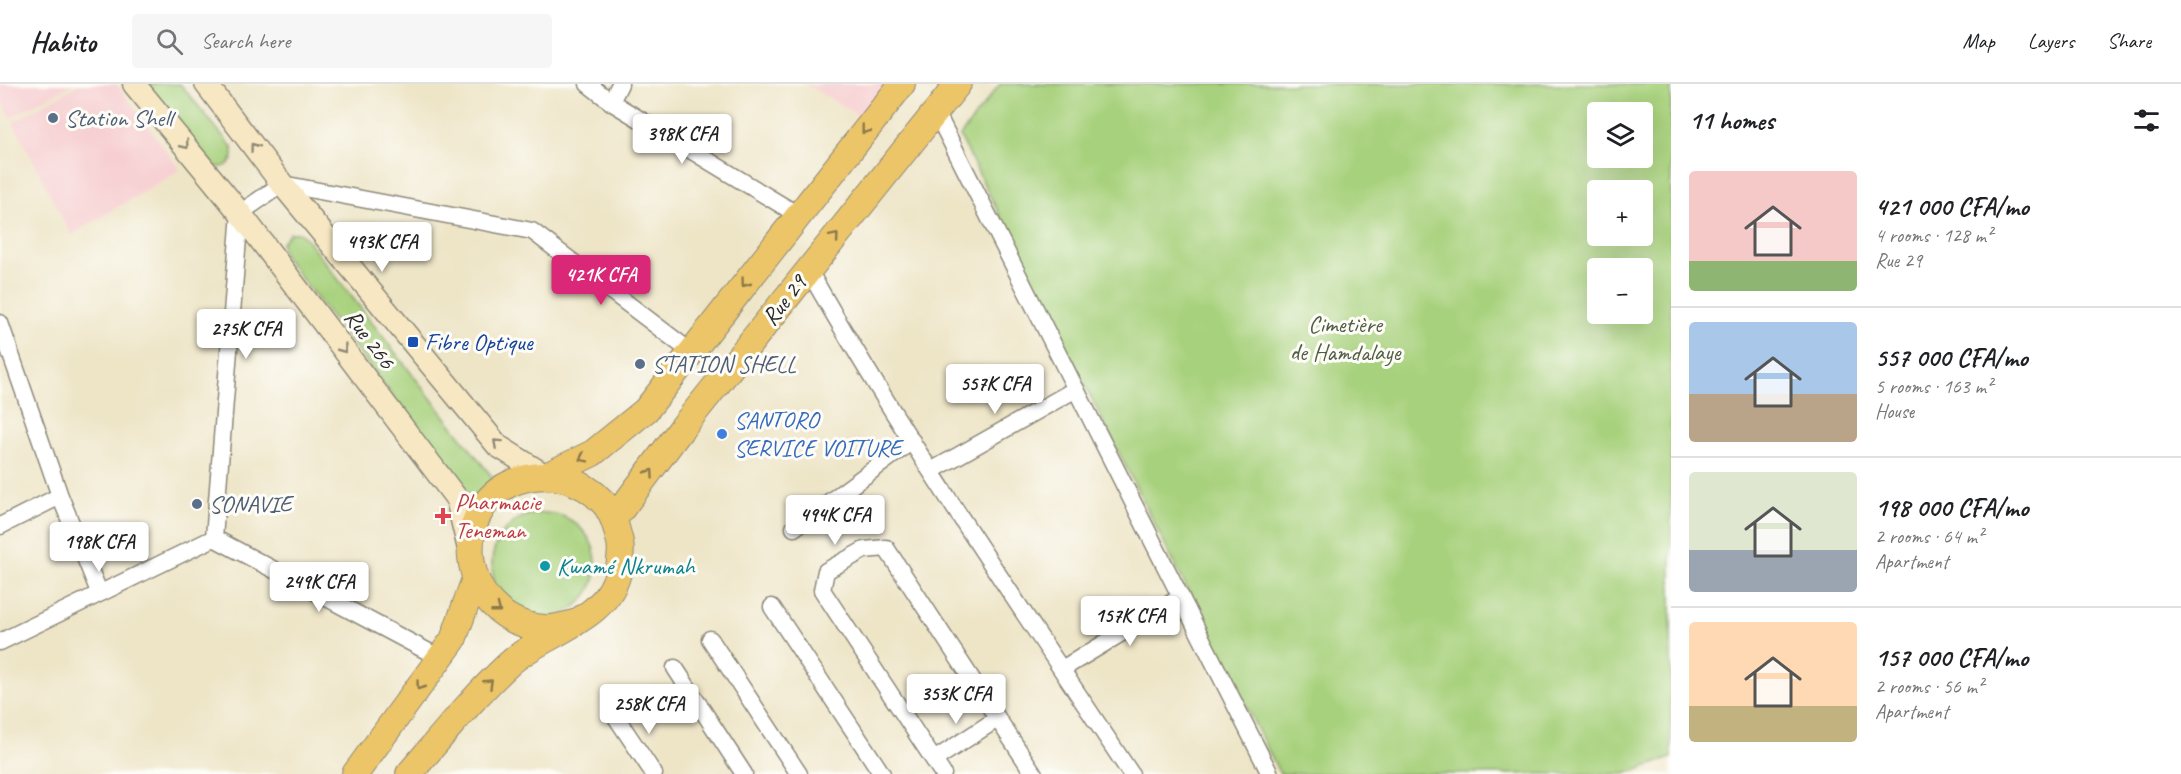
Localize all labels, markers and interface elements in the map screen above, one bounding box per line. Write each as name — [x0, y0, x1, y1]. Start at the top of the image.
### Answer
search box — [132, 14, 552, 68]
text: Habito — [30, 24, 96, 59]
icon: search — [153, 25, 186, 58]
text: Search here — [201, 27, 291, 55]
text: Map — [1962, 28, 1995, 54]
text: Layers — [2028, 28, 2074, 54]
text: Share — [2107, 28, 2151, 54]
map controls — [1587, 102, 1653, 324]
button: layers — [1587, 102, 1653, 168]
place label: Station Shell — [65, 103, 176, 133]
text: 11 homes — [1689, 104, 1774, 137]
icon: filters — [2130, 104, 2163, 137]
marker: Station Shell — [46, 111, 60, 125]
pin: 398K CFA — [620, 114, 744, 165]
text: 398K CFA — [647, 121, 717, 146]
one-way arrow — [862, 123, 873, 134]
one-way arrow — [177, 138, 188, 149]
one-way arrow — [250, 143, 261, 154]
button: + — [1587, 180, 1653, 246]
text: 421 000 CFA/mo — [1875, 190, 2029, 223]
icon: home — [1737, 195, 1809, 267]
pin: 493K CFA — [320, 222, 444, 273]
text: 4 rooms · 128 m² — [1875, 223, 1992, 248]
text: 493K CFA — [347, 229, 417, 254]
one-way arrow — [828, 233, 839, 244]
text: Rue 29 — [1875, 248, 1922, 273]
pin: 421K CFA — [539, 255, 663, 306]
button: − — [1587, 258, 1653, 324]
text: 421K CFA — [566, 262, 636, 287]
street label: Rue 29 — [755, 267, 814, 331]
one-way arrow — [742, 277, 753, 288]
street label: Rue 266 — [338, 303, 403, 376]
pin: 275K CFA — [184, 309, 308, 360]
park label: Cimetière de Hamdalaye — [1290, 309, 1403, 367]
text: 275K CFA — [211, 316, 281, 341]
place label: Fibre Optique — [425, 327, 535, 357]
marker: Fibre Optique — [406, 335, 420, 349]
text: 557 000 CFA/mo — [1875, 341, 2028, 374]
one-way arrow — [336, 342, 347, 353]
icon: home — [1737, 346, 1809, 418]
place label: STATION SHELL — [652, 349, 797, 379]
marker: STATION SHELL — [633, 357, 647, 371]
pin: 557K CFA — [933, 364, 1057, 415]
text: 557K CFA — [960, 371, 1030, 396]
text: 5 rooms · 163 m² — [1875, 374, 1992, 399]
text: House — [1875, 399, 1914, 424]
place label: SANTORO SERVICE VOITURE — [734, 405, 905, 463]
marker: SANTORO SERVICE VOITURE — [715, 427, 729, 441]
one-way arrow — [494, 439, 504, 450]
one-way arrow — [578, 451, 589, 462]
one-way arrow — [643, 468, 654, 479]
place label: Pharmacie Teneman — [455, 487, 543, 545]
place label: SONAVIE — [209, 489, 295, 519]
text: 198 000 CFA/mo — [1875, 491, 2028, 524]
pin: 494K CFA — [773, 495, 897, 546]
icon: home — [1737, 496, 1809, 568]
marker: SONAVIE — [190, 497, 204, 511]
text: 494K CFA — [800, 502, 870, 527]
marker: Pharmacie Teneman — [436, 509, 450, 523]
pin: 198K CFA — [37, 522, 161, 573]
text: 2 rooms · 64 m² — [1875, 524, 1983, 549]
text: 198K CFA — [64, 529, 134, 554]
text: Apartment — [1875, 549, 1948, 574]
place label: Kwamé Nkrumah — [557, 551, 696, 581]
marker: Kwamé Nkrumah — [538, 559, 552, 573]
pin: 249K CFA — [257, 562, 381, 613]
text: 249K CFA — [284, 569, 354, 594]
pin: 157K CFA — [1068, 596, 1192, 647]
one-way arrow — [490, 601, 501, 612]
text: 157K CFA — [1095, 603, 1165, 628]
text: 157 000 CFA/mo — [1875, 641, 2028, 674]
icon: home — [1737, 646, 1809, 718]
pin: 353K CFA — [894, 674, 1018, 725]
text: 2 rooms · 56 m² — [1875, 674, 1983, 699]
one-way arrow — [482, 679, 493, 690]
one-way arrow — [416, 680, 427, 691]
text: 353K CFA — [921, 681, 991, 706]
pin: 258K CFA — [587, 684, 711, 735]
text: 258K CFA — [614, 691, 684, 716]
text: Apartment — [1875, 699, 1948, 724]

